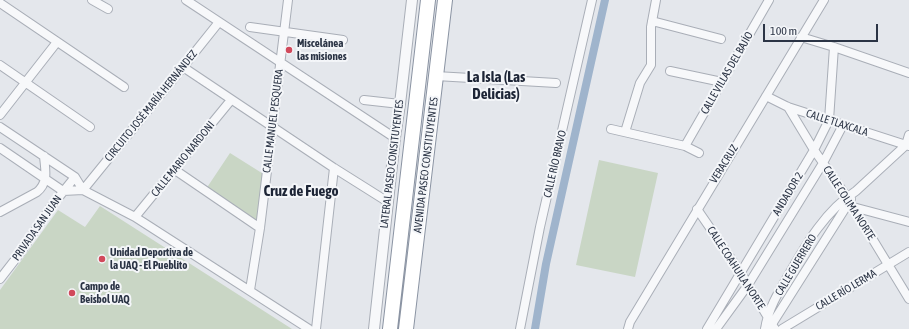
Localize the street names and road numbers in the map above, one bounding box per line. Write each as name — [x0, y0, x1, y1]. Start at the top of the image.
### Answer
street label: CALLE VILLAS DEL BAJÍO — [698, 29, 756, 117]
street label: CIRCUITO JOSÉ MARÍA HERNÁNDEZ — [102, 48, 200, 164]
street label: CALLE MANUEL PESQUERA — [260, 68, 286, 174]
street label: AVENIDA PASEO CONSTITUYENTES — [411, 96, 441, 234]
street label: LATERAL PASEO CONSITUYENTES — [378, 99, 406, 229]
street label: CALLE TLAXCALA — [804, 107, 870, 139]
street label: CALLE MARIO NARDONI — [149, 119, 217, 199]
street label: CALLE RÍO BRAVO — [541, 129, 569, 199]
street label: VERACRUZ — [707, 142, 741, 186]
street label: CALLE COLIMA NORTE — [820, 164, 878, 242]
street label: ANDADOR 2 — [770, 170, 806, 218]
street label: PRIVADA SAN JUAN — [9, 193, 65, 263]
street label: CALLE COAHUILA NORTE — [704, 224, 768, 312]
street label: CALLE GUERRERO — [772, 232, 820, 298]
street label: CALLE RÍO LERMA — [813, 267, 879, 313]

